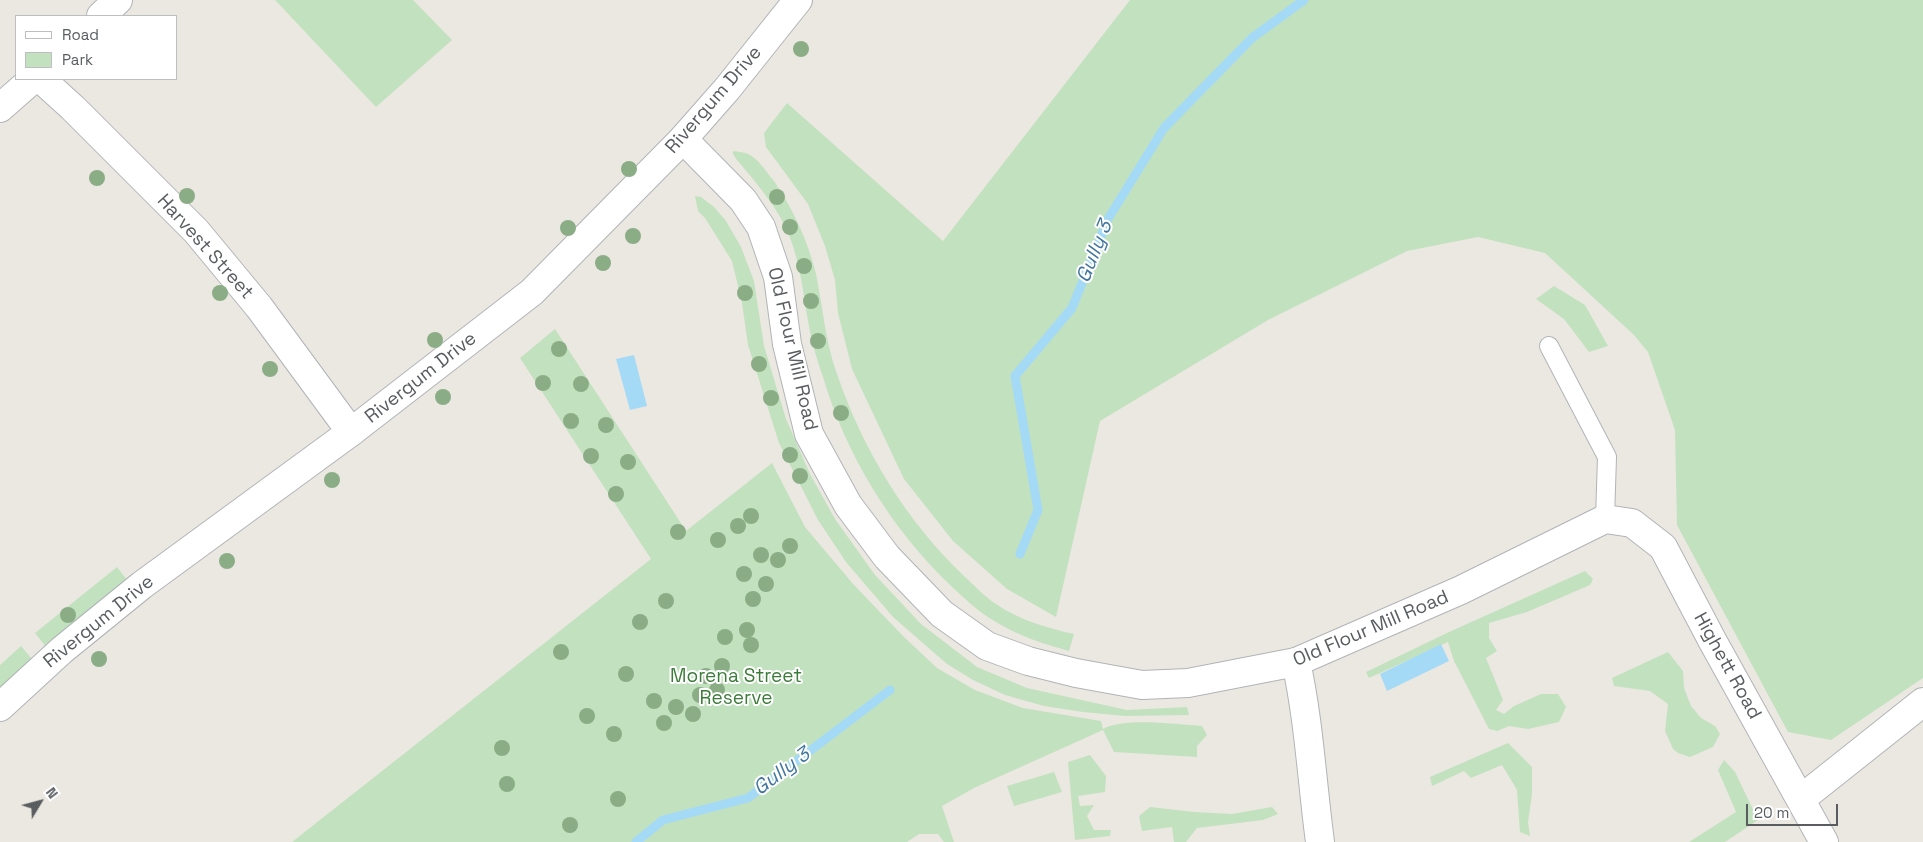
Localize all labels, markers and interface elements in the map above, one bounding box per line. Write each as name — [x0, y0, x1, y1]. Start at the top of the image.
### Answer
legend — [15, 15, 178, 80]
text: Road — [62, 25, 99, 44]
street label: Rivergum Drive — [661, 42, 767, 158]
text: Park — [62, 50, 93, 69]
street label: Harvest Street — [152, 190, 258, 304]
water label: Gully 3 — [1072, 218, 1118, 286]
street label: Old Flour Mill Road — [762, 265, 822, 433]
street label: Rivergum Drive — [361, 327, 481, 429]
street label: Rivergum Drive — [39, 571, 159, 673]
street label: Old Flour Mill Road — [1290, 586, 1452, 672]
street label: Highett Road — [1688, 609, 1766, 723]
park label: Morena Street Reserve — [670, 666, 802, 710]
water label: Gully 3 — [749, 743, 815, 801]
north arrow — [15, 777, 65, 827]
text: N — [42, 784, 62, 802]
scale bar — [1748, 794, 1840, 826]
text: 20 m — [1754, 803, 1789, 822]

